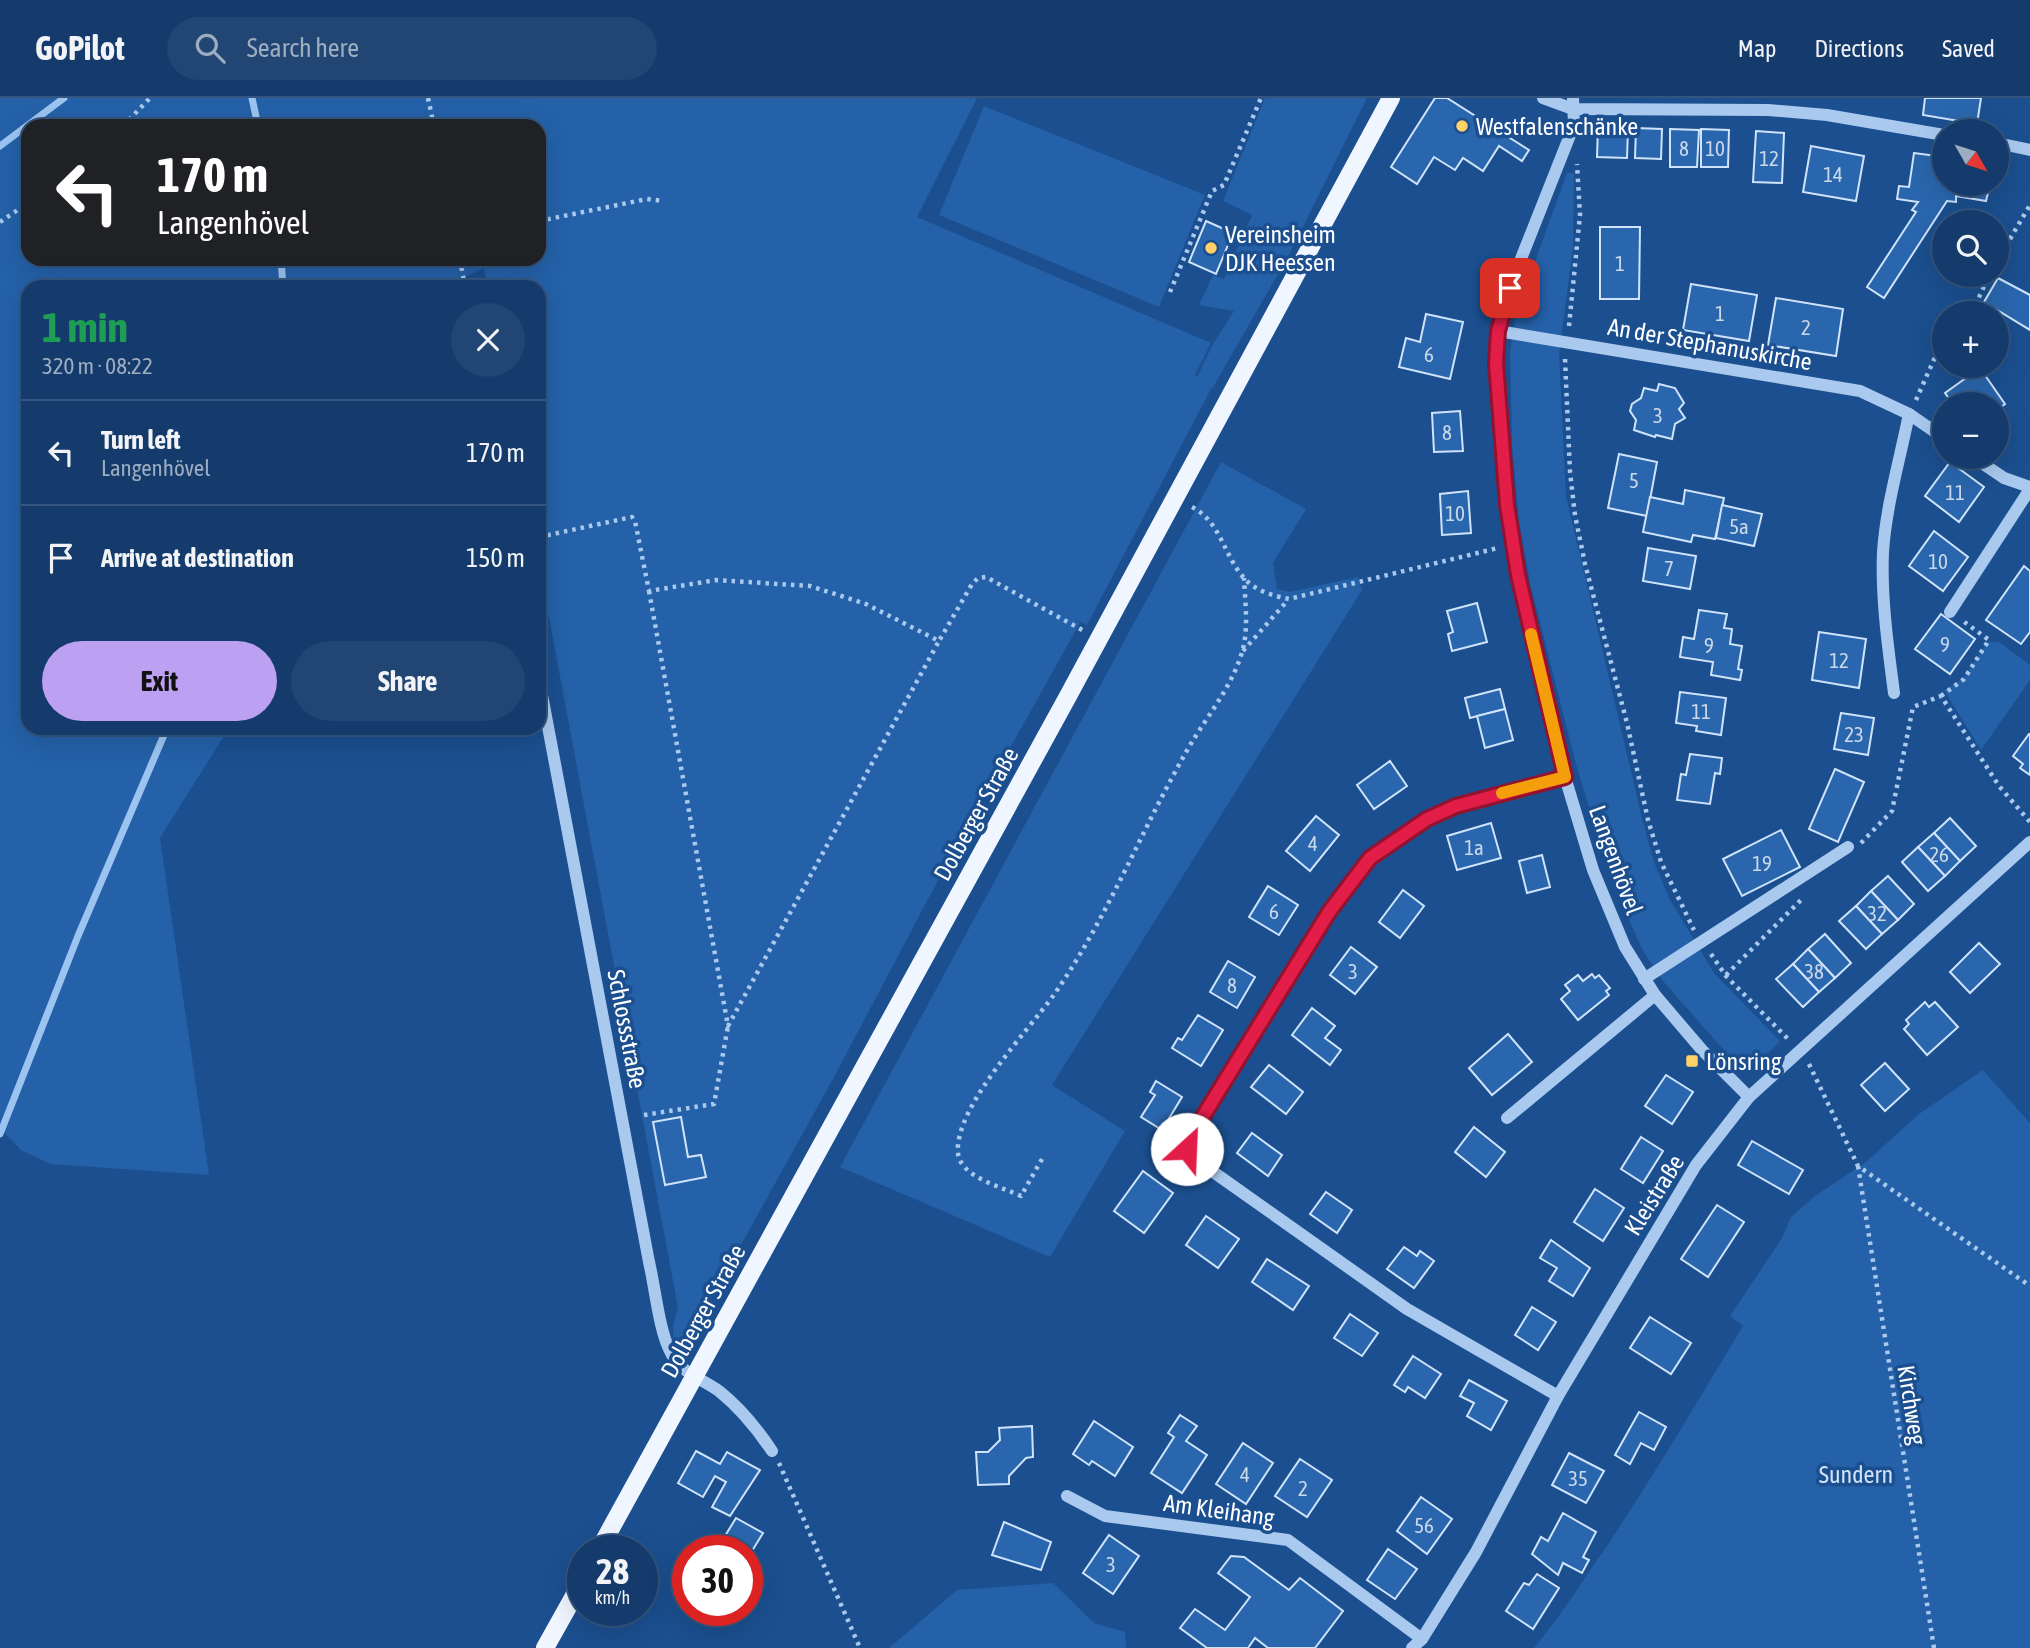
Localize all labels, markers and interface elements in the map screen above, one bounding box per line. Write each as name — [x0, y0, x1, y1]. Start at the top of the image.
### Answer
search box — [167, 17, 657, 80]
text: GoPilot — [35, 29, 125, 67]
icon: search — [191, 29, 229, 67]
text: Search here — [247, 33, 359, 63]
text: Map — [1738, 35, 1776, 62]
text: Directions — [1814, 35, 1904, 62]
text: Saved — [1942, 35, 1995, 62]
place label: Westfalenschänke — [1476, 113, 1638, 140]
marker: Westfalenschänke — [1454, 118, 1470, 134]
north arrow — [1932, 119, 2009, 196]
map controls — [1932, 119, 2009, 469]
house number: 8 — [1679, 136, 1689, 160]
house number: 10 — [1705, 136, 1725, 160]
text: 170 m — [157, 146, 268, 202]
house number: 12 — [1759, 146, 1779, 170]
icon: left — [42, 147, 133, 238]
house number: 14 — [1823, 162, 1843, 186]
text: Langenhövel — [157, 204, 309, 241]
button: search — [1932, 210, 2009, 287]
place label: Vereinsheim DJK Heessen — [1225, 221, 1336, 276]
marker: Vereinsheim DJK Heessen — [1203, 240, 1219, 256]
house number: 1 — [1615, 251, 1625, 275]
pin — [1480, 258, 1540, 318]
icon: arrive — [1491, 269, 1529, 307]
house number: 1 — [1715, 301, 1725, 325]
button: + — [1932, 301, 2009, 378]
text: 1 min — [42, 303, 128, 351]
button: close — [451, 303, 525, 377]
street label: An der Stephanuskirche — [1606, 313, 1814, 375]
house number: 2 — [1801, 315, 1811, 339]
house number: 6 — [1424, 342, 1434, 366]
text: 320 m · 08:22 — [42, 353, 153, 379]
button: − — [1932, 392, 2009, 469]
house number: 3 — [1653, 403, 1663, 427]
house number: 8 — [1442, 420, 1452, 444]
text: Turn left — [101, 425, 181, 455]
icon: left — [42, 434, 80, 472]
text: 170 m — [466, 438, 525, 468]
text: Langenhövel — [101, 455, 210, 481]
house number: 5 — [1629, 468, 1639, 492]
house number: 11 — [1945, 480, 1965, 504]
house number: 10 — [1445, 501, 1465, 525]
house number: 5a — [1729, 514, 1749, 538]
icon: arrive — [42, 539, 80, 577]
text: Arrive at destination — [101, 543, 294, 573]
text: 150 m — [466, 543, 525, 573]
house number: 10 — [1928, 549, 1948, 573]
house number: 7 — [1664, 556, 1674, 580]
house number: 9 — [1940, 632, 1950, 656]
house number: 9 — [1704, 633, 1714, 657]
button: Exit — [42, 641, 277, 721]
button: Share — [291, 641, 525, 721]
house number: 12 — [1829, 648, 1849, 672]
house number: 11 — [1691, 699, 1711, 723]
house number: 23 — [1844, 722, 1864, 746]
street label: Dolberger Straße — [928, 743, 1024, 885]
street label: Langenhövel — [1584, 802, 1648, 919]
house number: 4 — [1308, 831, 1318, 855]
house number: 1a — [1464, 835, 1484, 859]
house number: 26 — [1929, 842, 1949, 866]
house number: 19 — [1752, 851, 1772, 875]
house number: 6 — [1269, 899, 1279, 923]
house number: 32 — [1867, 901, 1887, 925]
house number: 3 — [1348, 959, 1358, 983]
house number: 38 — [1804, 959, 1824, 983]
street label: Schlossstraße — [602, 967, 652, 1091]
house number: 8 — [1227, 973, 1237, 997]
place label: Lönsring — [1706, 1048, 1782, 1075]
marker: Lönsring — [1684, 1053, 1700, 1069]
position arrow — [1150, 1112, 1224, 1186]
street label: Kleistraße — [1619, 1150, 1689, 1240]
street label: Dolberger Straße — [655, 1240, 751, 1382]
street label: Kirchweg — [1892, 1363, 1932, 1447]
park label: Sundern — [1819, 1461, 1893, 1488]
house number: 4 — [1240, 1462, 1250, 1486]
house number: 35 — [1568, 1466, 1588, 1490]
house number: 2 — [1298, 1476, 1308, 1500]
street label: Am Kleihang — [1162, 1489, 1277, 1531]
house number: 56 — [1414, 1513, 1434, 1537]
speed limit sign: 30 — [672, 1535, 763, 1626]
text: 28 — [596, 1551, 629, 1591]
house number: 3 — [1106, 1552, 1116, 1576]
text: km/h — [595, 1587, 630, 1608]

